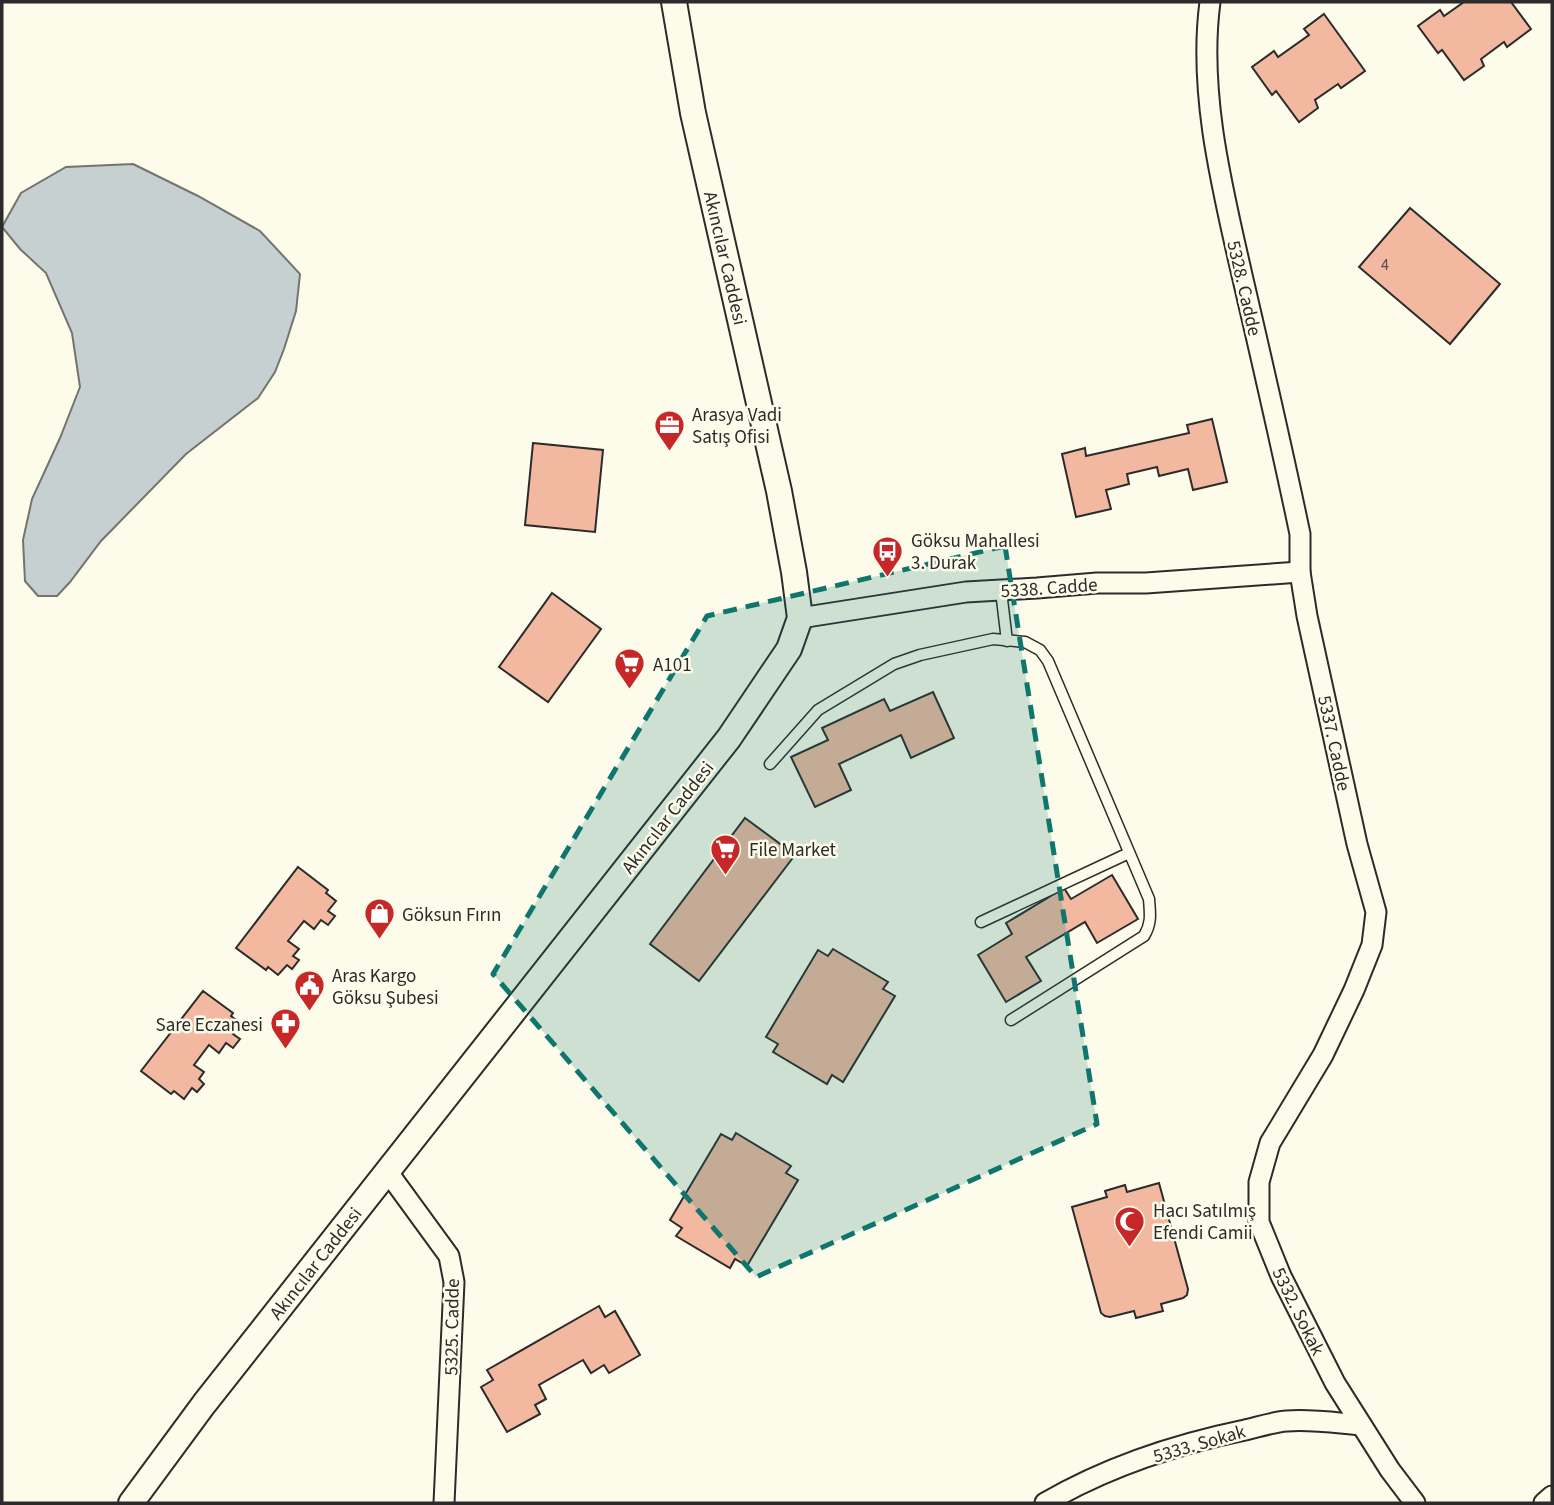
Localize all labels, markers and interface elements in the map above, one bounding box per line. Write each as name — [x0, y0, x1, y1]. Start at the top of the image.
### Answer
street label: Akıncılar Caddesi — [696, 189, 753, 328]
street label: 5328. Cadde — [1219, 238, 1268, 339]
house number: 4 — [1381, 254, 1389, 276]
place label: Arasya Vadi Satış Ofisi — [692, 402, 782, 451]
office icon: Arasya Vadi Satış Ofisi — [652, 408, 686, 452]
place label: Göksu Mahallesi 3. Durak — [911, 528, 1040, 577]
bus stop icon: Göksu Mahallesi 3. Durak — [871, 534, 905, 578]
street label: 5338. Cadde — [1000, 572, 1099, 605]
supermarket icon: A101 — [613, 647, 647, 691]
place label: A101 — [653, 652, 692, 679]
street label: 5337. Cadde — [1310, 693, 1357, 794]
street label: Akıncılar Caddesi — [616, 756, 721, 880]
supermarket icon: File Market — [709, 832, 743, 876]
place label: File Market — [749, 837, 836, 864]
shop icon: Göksun Fırın — [362, 897, 396, 941]
place label: Göksun Fırın — [402, 902, 501, 929]
place label: Aras Kargo Göksu Şubesi — [332, 963, 439, 1012]
public building icon: Aras Kargo Göksu Şubesi — [292, 969, 326, 1013]
pharmacy icon: Sare Eczanesi — [269, 1007, 303, 1051]
place label: Sare Eczanesi — [155, 1012, 263, 1039]
place label: Hacı Satılmış Efendi Camii — [1153, 1198, 1256, 1247]
street label: Akıncılar Caddesi — [264, 1202, 369, 1326]
mosque icon: Hacı Satılmış Efendi Camii — [1113, 1204, 1147, 1248]
street label: 5332. Sokak — [1265, 1263, 1331, 1361]
street label: 5325. Cadde — [438, 1278, 467, 1376]
street label: 5333. Sokak — [1150, 1418, 1249, 1471]

